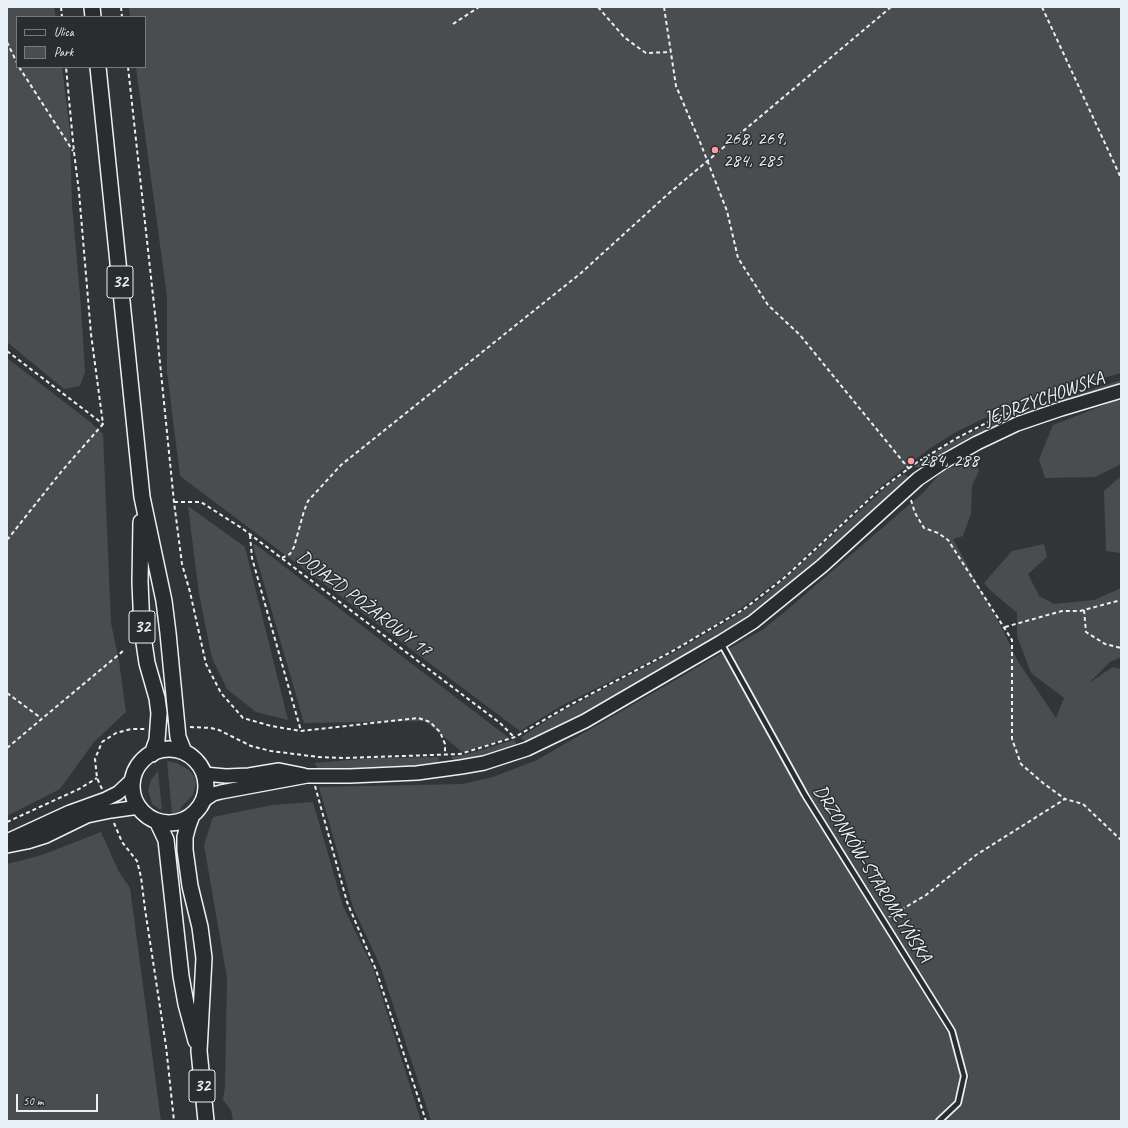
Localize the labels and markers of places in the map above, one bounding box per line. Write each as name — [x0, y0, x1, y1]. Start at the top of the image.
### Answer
place label: 268, 269, 284, 285 — [723, 128, 786, 172]
marker: 268, 269, 284, 285 — [710, 145, 720, 155]
place label: 284, 288 — [919, 450, 979, 472]
marker: 284, 288 — [906, 456, 916, 466]

